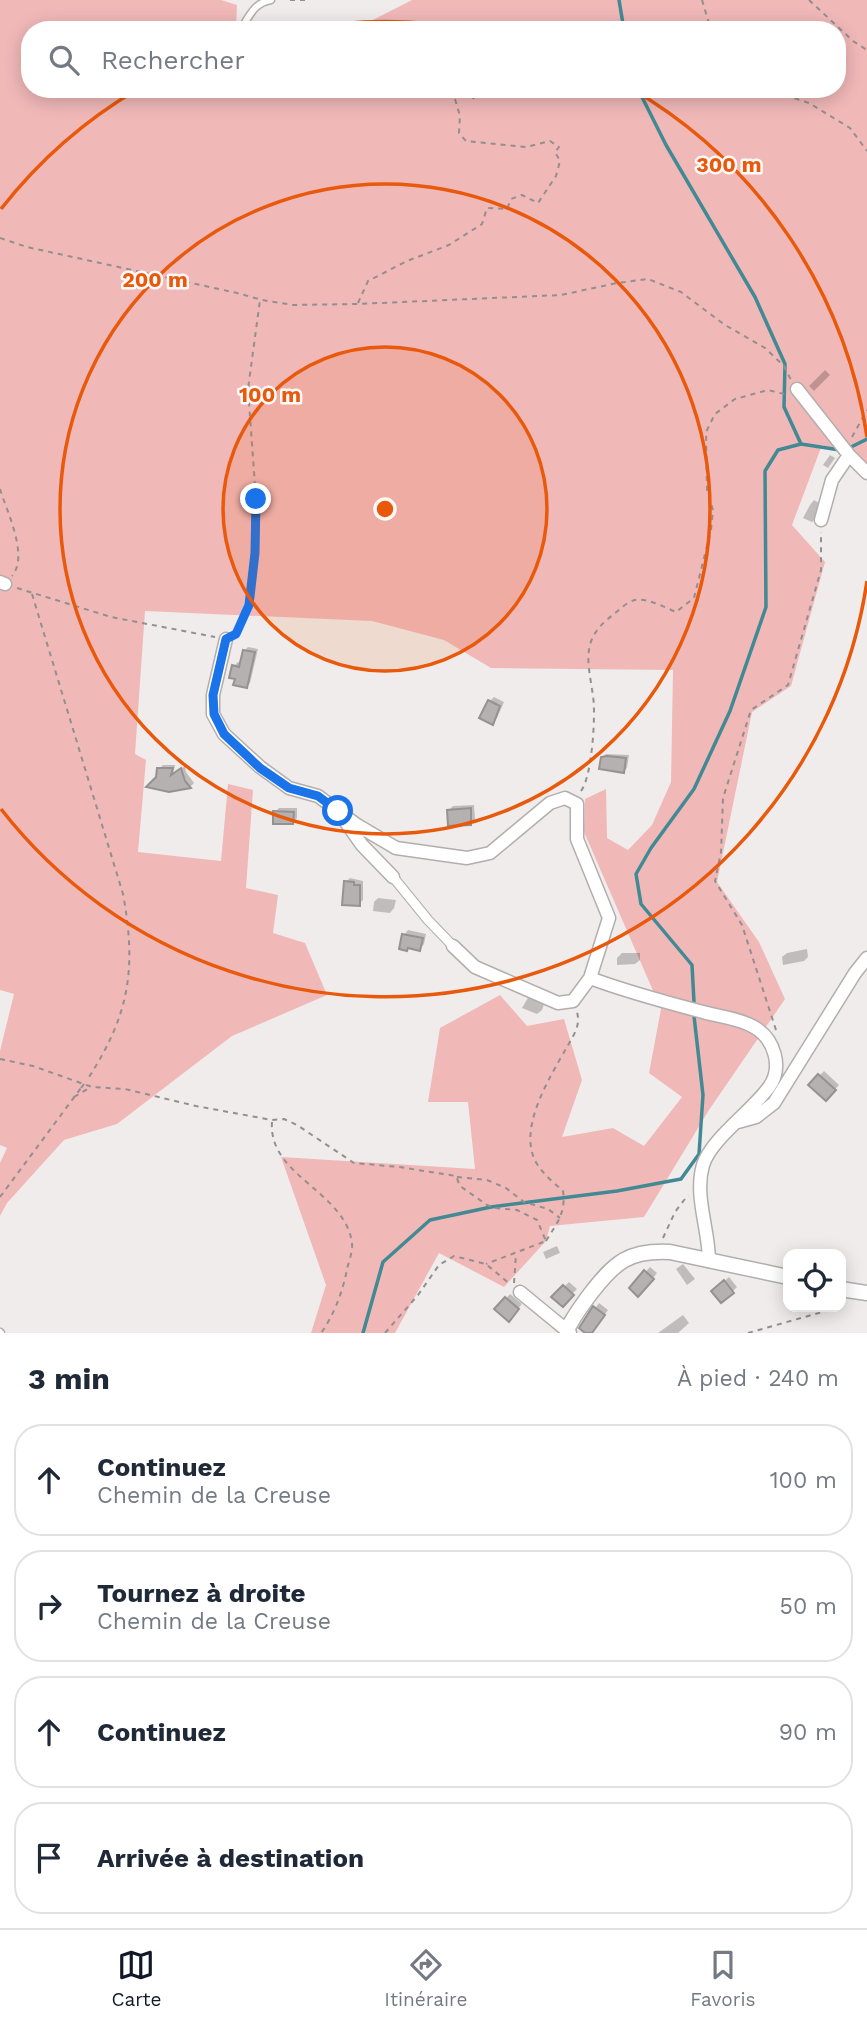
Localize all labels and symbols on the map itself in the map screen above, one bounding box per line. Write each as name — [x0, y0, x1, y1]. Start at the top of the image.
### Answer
text: 300 m — [696, 152, 762, 177]
text: 200 m — [122, 267, 188, 292]
text: 100 m — [239, 382, 301, 407]
route end — [240, 483, 271, 514]
centre of rings — [373, 497, 397, 521]
route start — [322, 795, 353, 826]

